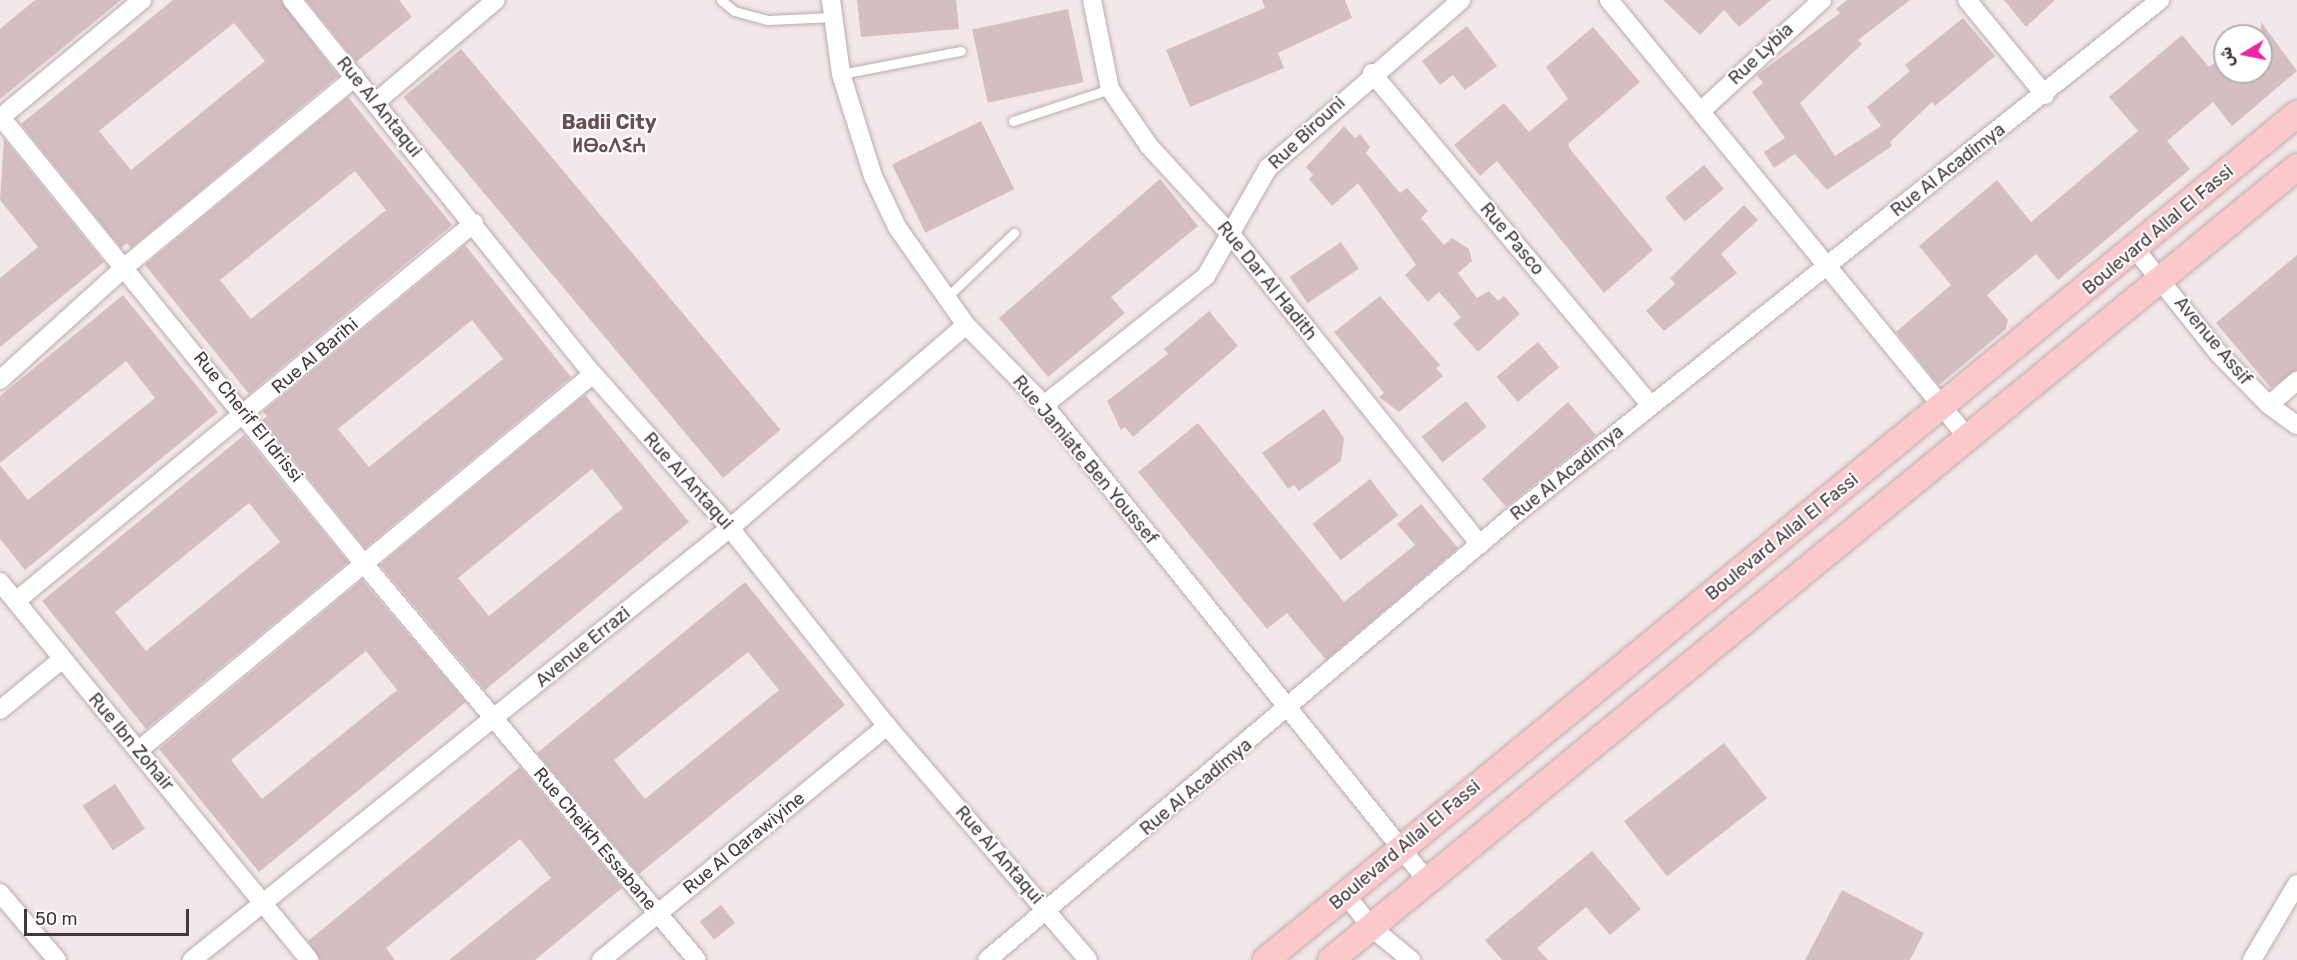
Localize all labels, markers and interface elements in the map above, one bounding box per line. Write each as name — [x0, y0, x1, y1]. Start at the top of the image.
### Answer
street label: Rue Lybia — [1724, 19, 1798, 89]
north arrow — [2213, 24, 2273, 84]
text: ش — [2216, 45, 2238, 69]
street label: Rue Al Antaqui — [332, 52, 426, 162]
street label: Rue Birouni — [1264, 92, 1350, 174]
district label: Badii City ⵍⴱⴰⴷⵉⵄ — [561, 111, 657, 158]
street label: Rue Al Acadimya — [1886, 118, 2010, 222]
street label: Boulevard Allal El Fassi — [2078, 160, 2238, 300]
street label: Rue Pasco — [1475, 198, 1549, 280]
street label: Rue Dar Al Hadith — [1212, 217, 1322, 345]
street label: Avenue Assif — [2170, 292, 2256, 390]
street label: Rue Al Barihi — [267, 314, 363, 398]
street label: Rue Cherif El Idrissi — [189, 347, 307, 487]
street label: Rue Jamiate Ben Youssef — [1008, 371, 1162, 549]
street label: Rue Al Acadimya — [1506, 421, 1628, 525]
street label: Rue Al Antaqui — [639, 428, 737, 534]
street label: Boulevard Allal El Fassi — [1701, 469, 1863, 605]
street label: Avenue Errazi — [531, 602, 635, 692]
street label: Rue Ibn Zohair — [84, 689, 178, 795]
street label: Rue Al Acadimya — [1135, 734, 1257, 840]
street label: Rue Cheikh Essabane — [529, 763, 661, 915]
street label: Boulevard Allal El Fassi — [1325, 775, 1485, 915]
street label: Rue Al Qarawiyine — [679, 787, 809, 899]
street label: Rue Al Antaqui — [950, 801, 1048, 909]
scale bar — [27, 897, 192, 935]
text: 50 m — [35, 908, 78, 930]

